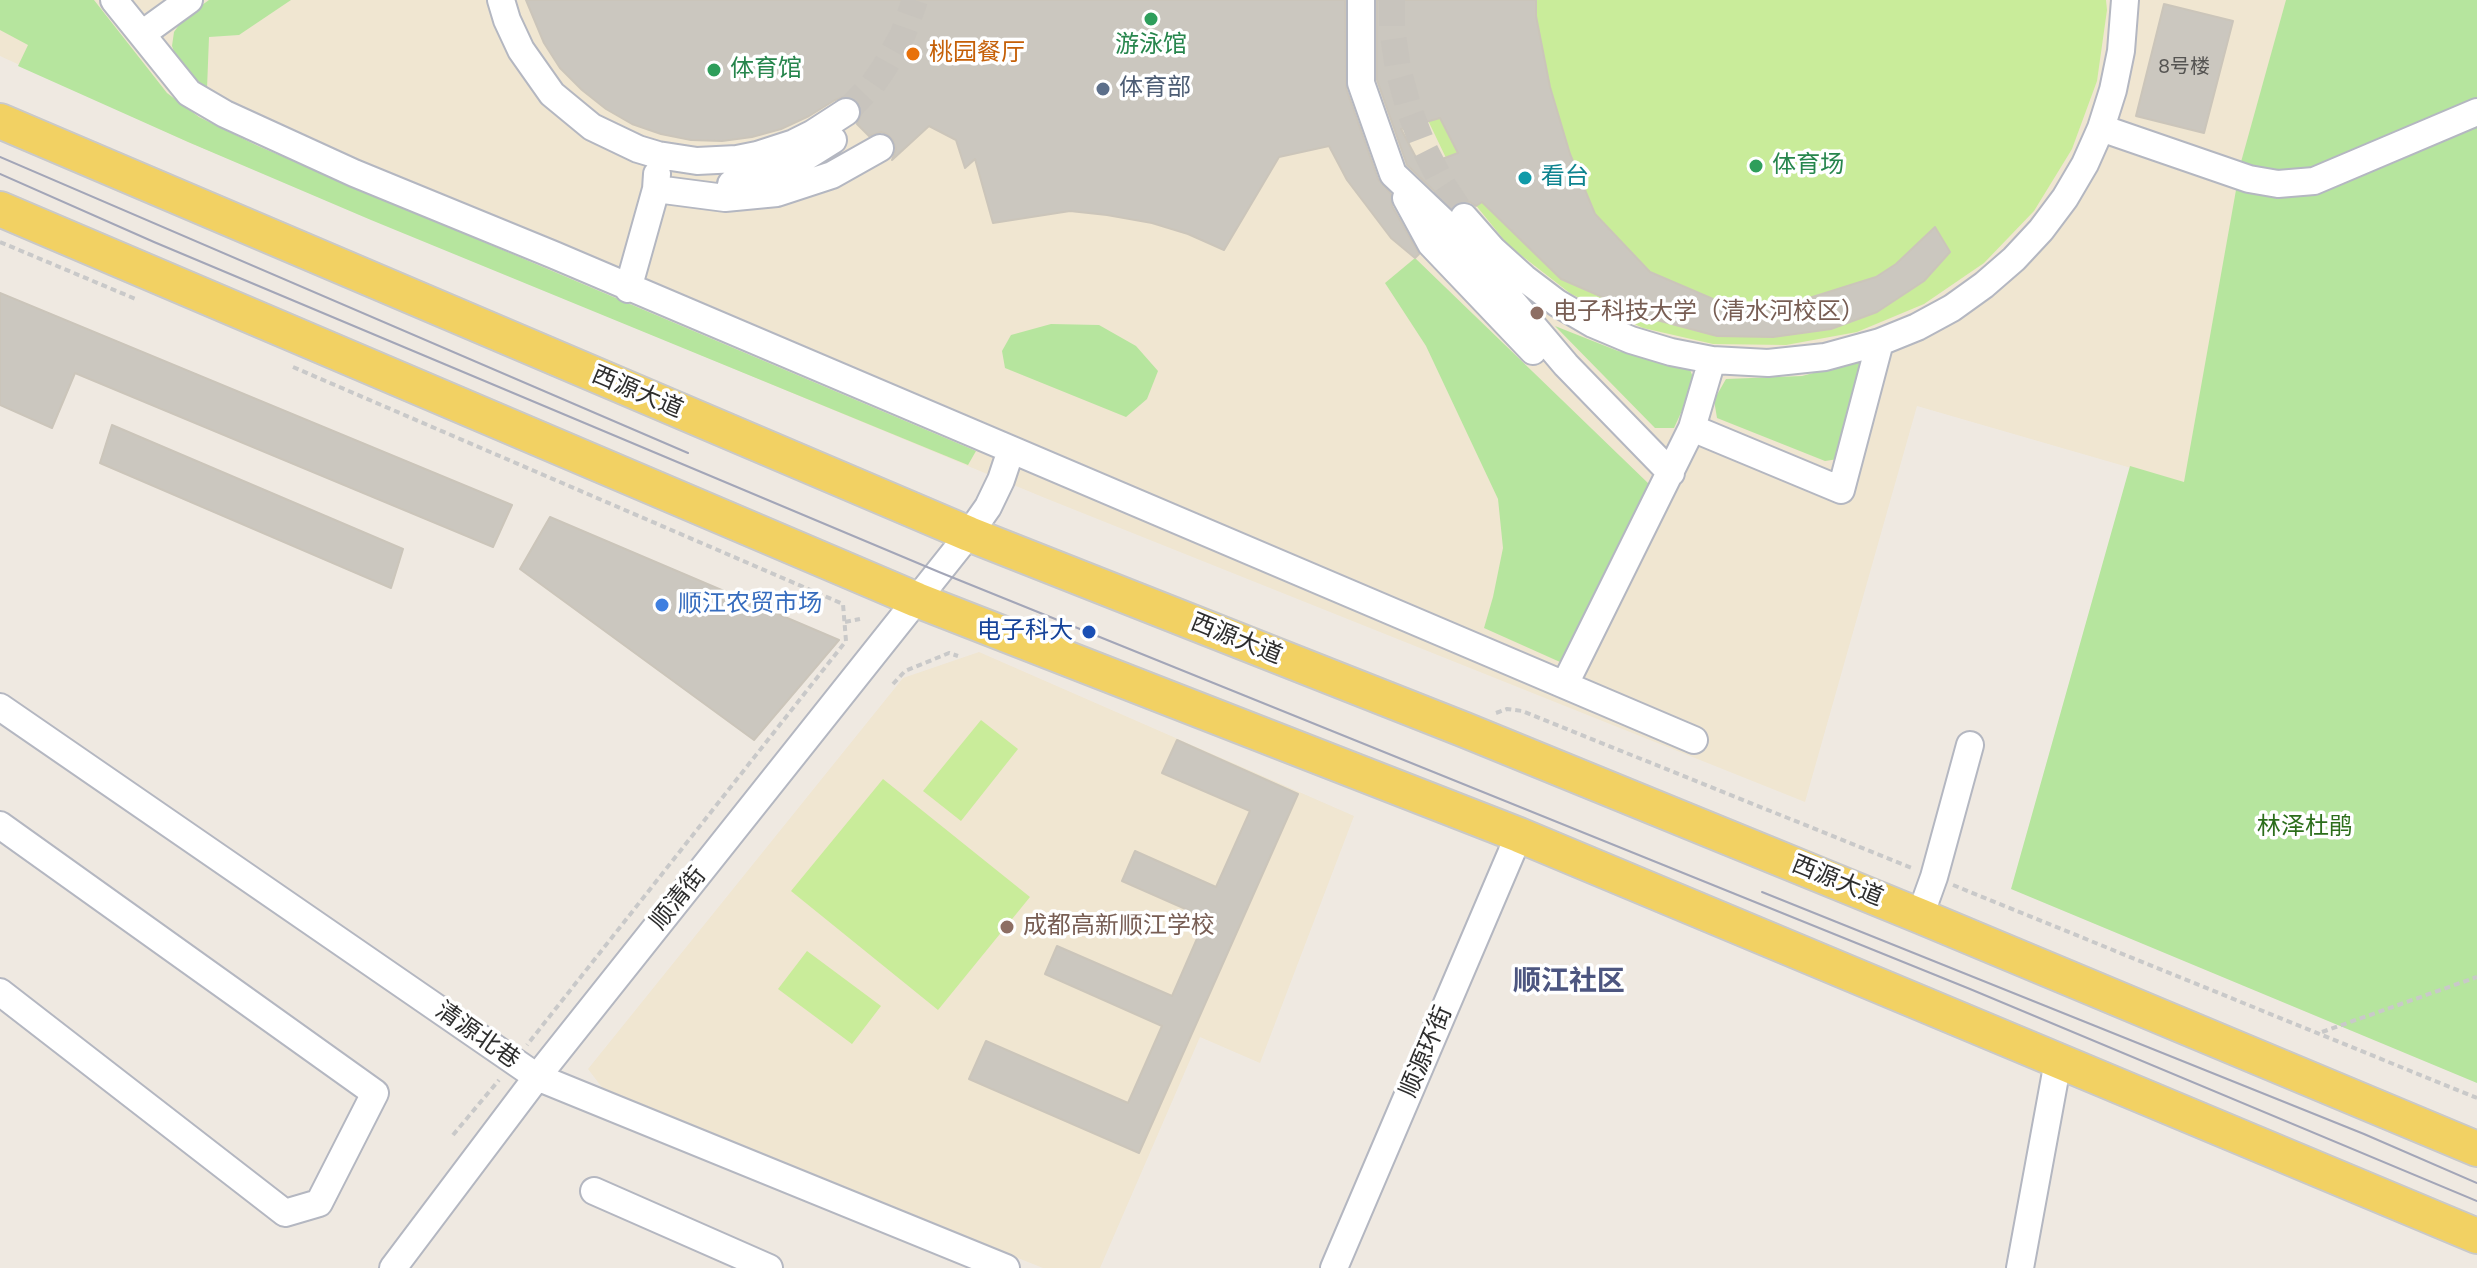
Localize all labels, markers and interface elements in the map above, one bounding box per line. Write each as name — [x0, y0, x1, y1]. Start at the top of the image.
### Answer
marker: 游泳馆 — [1142, 10, 1160, 28]
place label: 游泳馆 — [1115, 32, 1187, 60]
place label: 桃园餐厅 — [929, 40, 1025, 68]
marker: 桃园餐厅 — [904, 45, 922, 63]
place label: 体育馆 — [730, 56, 802, 84]
house number: 8号楼 — [2158, 56, 2210, 80]
marker: 体育馆 — [705, 61, 723, 79]
place label: 体育部 — [1119, 75, 1191, 103]
marker: 体育部 — [1094, 80, 1112, 98]
place label: 体育场 — [1772, 152, 1844, 180]
marker: 体育场 — [1747, 157, 1765, 175]
place label: 看台 — [1541, 164, 1589, 192]
marker: 看台 — [1516, 169, 1534, 187]
place label: 电子科技大学（清水河校区） — [1553, 299, 1865, 327]
marker: 电子科技大学（清水河校区） — [1528, 304, 1546, 322]
street label: 西源大道 — [587, 361, 687, 425]
place label: 顺江农贸市场 — [678, 591, 822, 619]
marker: 顺江农贸市场 — [653, 596, 671, 614]
street label: 西源大道 — [1186, 609, 1286, 671]
place label: 电子科大 — [977, 618, 1073, 646]
marker: 电子科大 — [1080, 623, 1098, 641]
park label: 林泽杜鹃 — [2257, 814, 2353, 842]
street label: 西源大道 — [1787, 851, 1887, 913]
street label: 顺清街 — [645, 862, 713, 936]
place label: 成都高新顺江学校 — [1023, 913, 1215, 941]
marker: 成都高新顺江学校 — [998, 918, 1016, 936]
district label: 顺江社区 — [1513, 966, 1625, 1000]
street label: 清源北巷 — [429, 997, 525, 1075]
street label: 顺源环街 — [1395, 1002, 1459, 1102]

